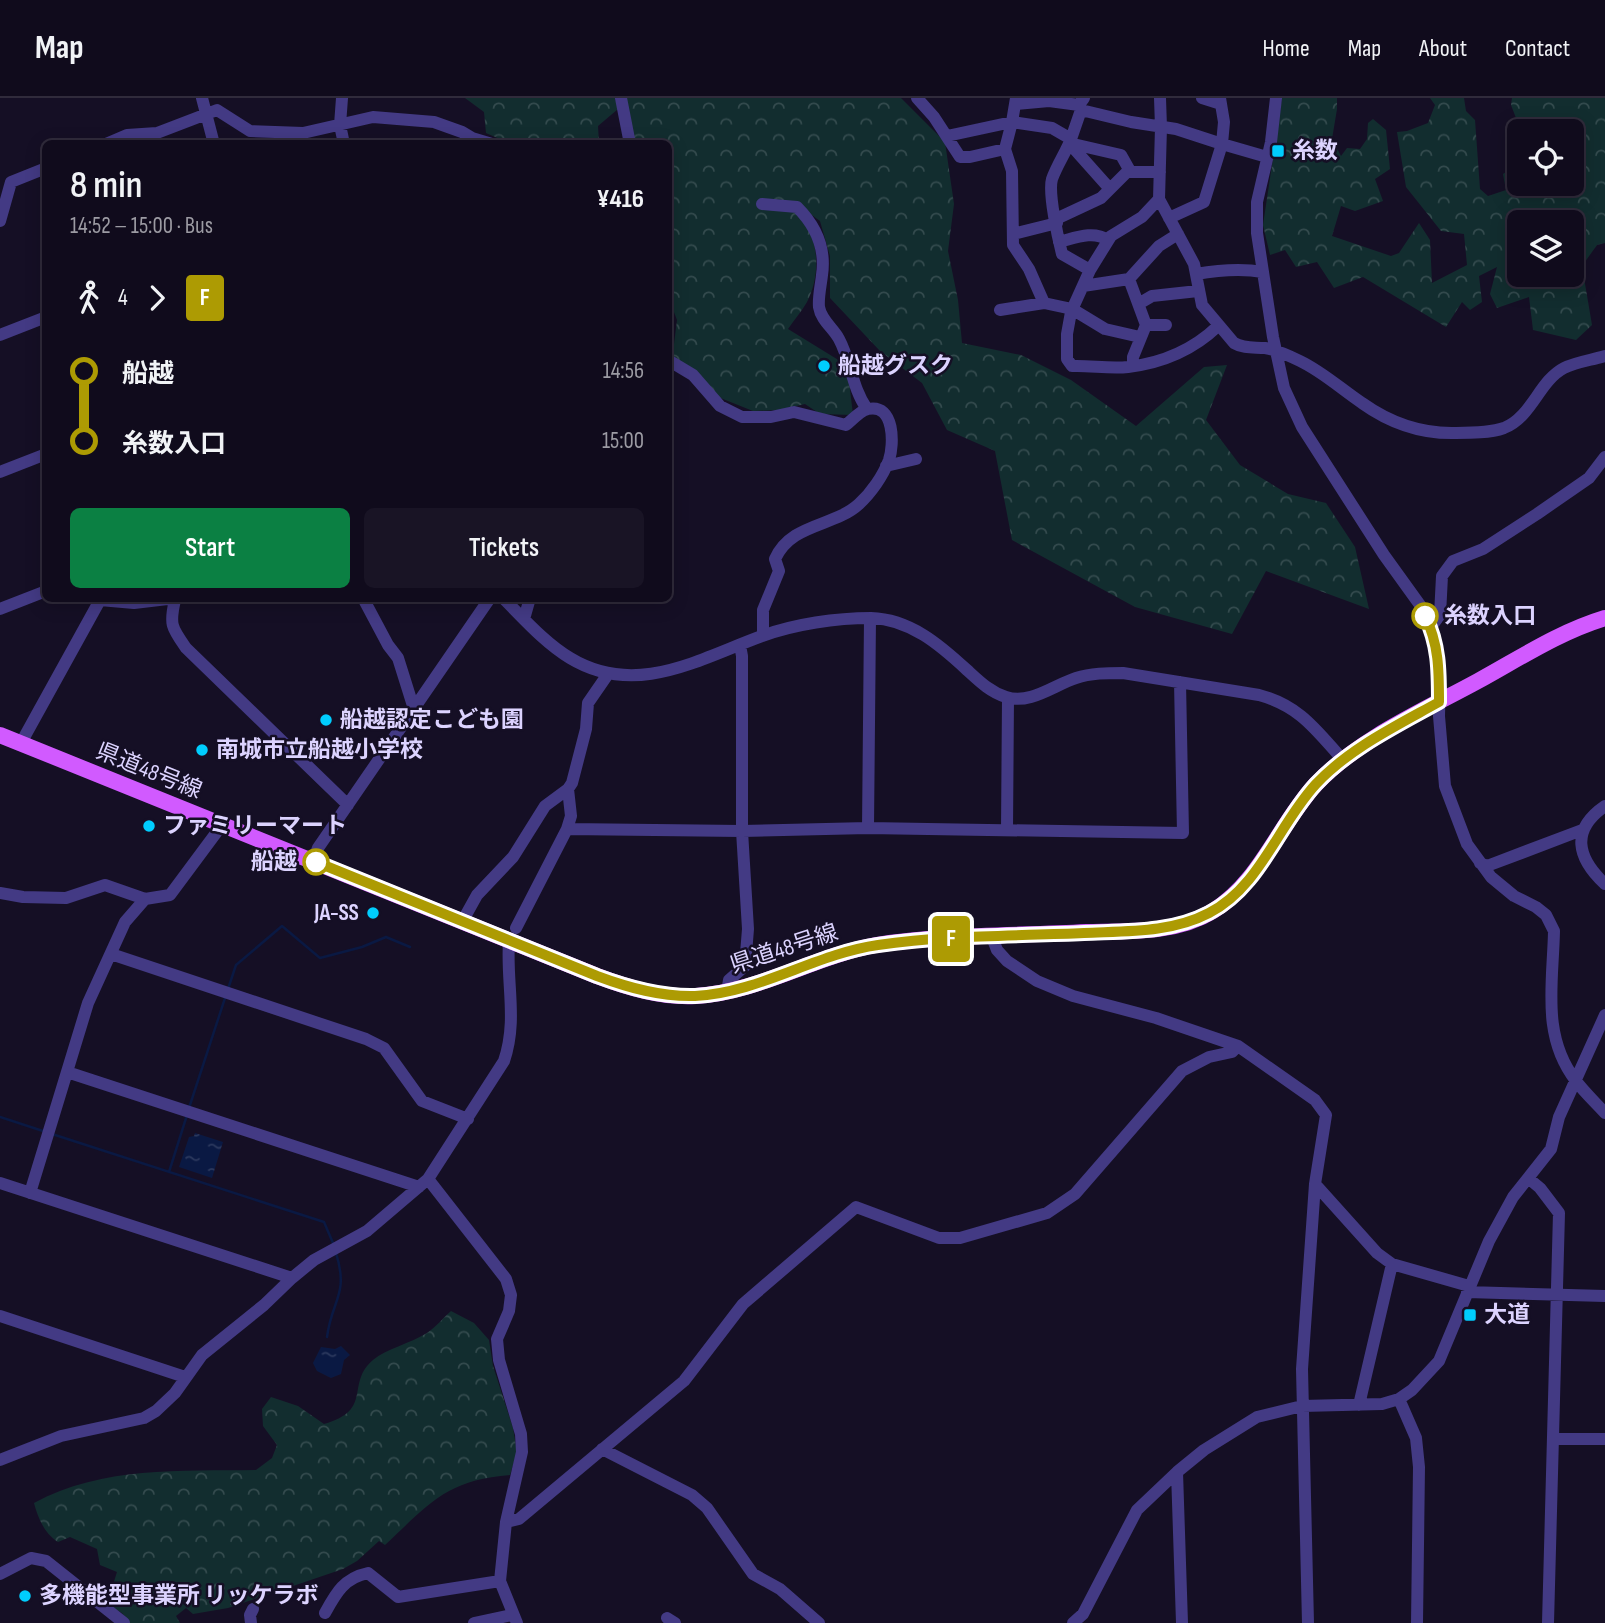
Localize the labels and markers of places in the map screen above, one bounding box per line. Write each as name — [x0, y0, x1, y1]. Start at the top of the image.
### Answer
place label: 糸数 — [1292, 137, 1338, 165]
marker: 糸数 — [1270, 143, 1286, 159]
place label: 船越グスク — [838, 352, 953, 380]
marker: 船越グスク — [816, 358, 832, 374]
place label: 糸数入口 — [1444, 602, 1536, 630]
marker: 糸数入口 — [1412, 603, 1438, 629]
place label: 船越認定こども園 — [340, 706, 524, 734]
marker: 船越認定こども園 — [318, 712, 334, 728]
place label: 南城市立船越小学校 — [216, 736, 423, 764]
marker: 南城市立船越小学校 — [194, 742, 210, 758]
place label: ファミリーマート — [163, 812, 347, 840]
marker: ファミリーマート — [141, 818, 157, 834]
place label: 船越 — [251, 848, 297, 876]
marker: 船越 — [303, 849, 329, 875]
place label: JA-SS — [313, 899, 359, 927]
marker: JA-SS — [365, 905, 381, 921]
place label: 大道 — [1484, 1301, 1530, 1329]
marker: 大道 — [1462, 1307, 1478, 1323]
place label: 多機能型事業所 リッケラボ — [39, 1582, 319, 1610]
marker: 多機能型事業所 リッケラボ — [17, 1588, 33, 1604]

